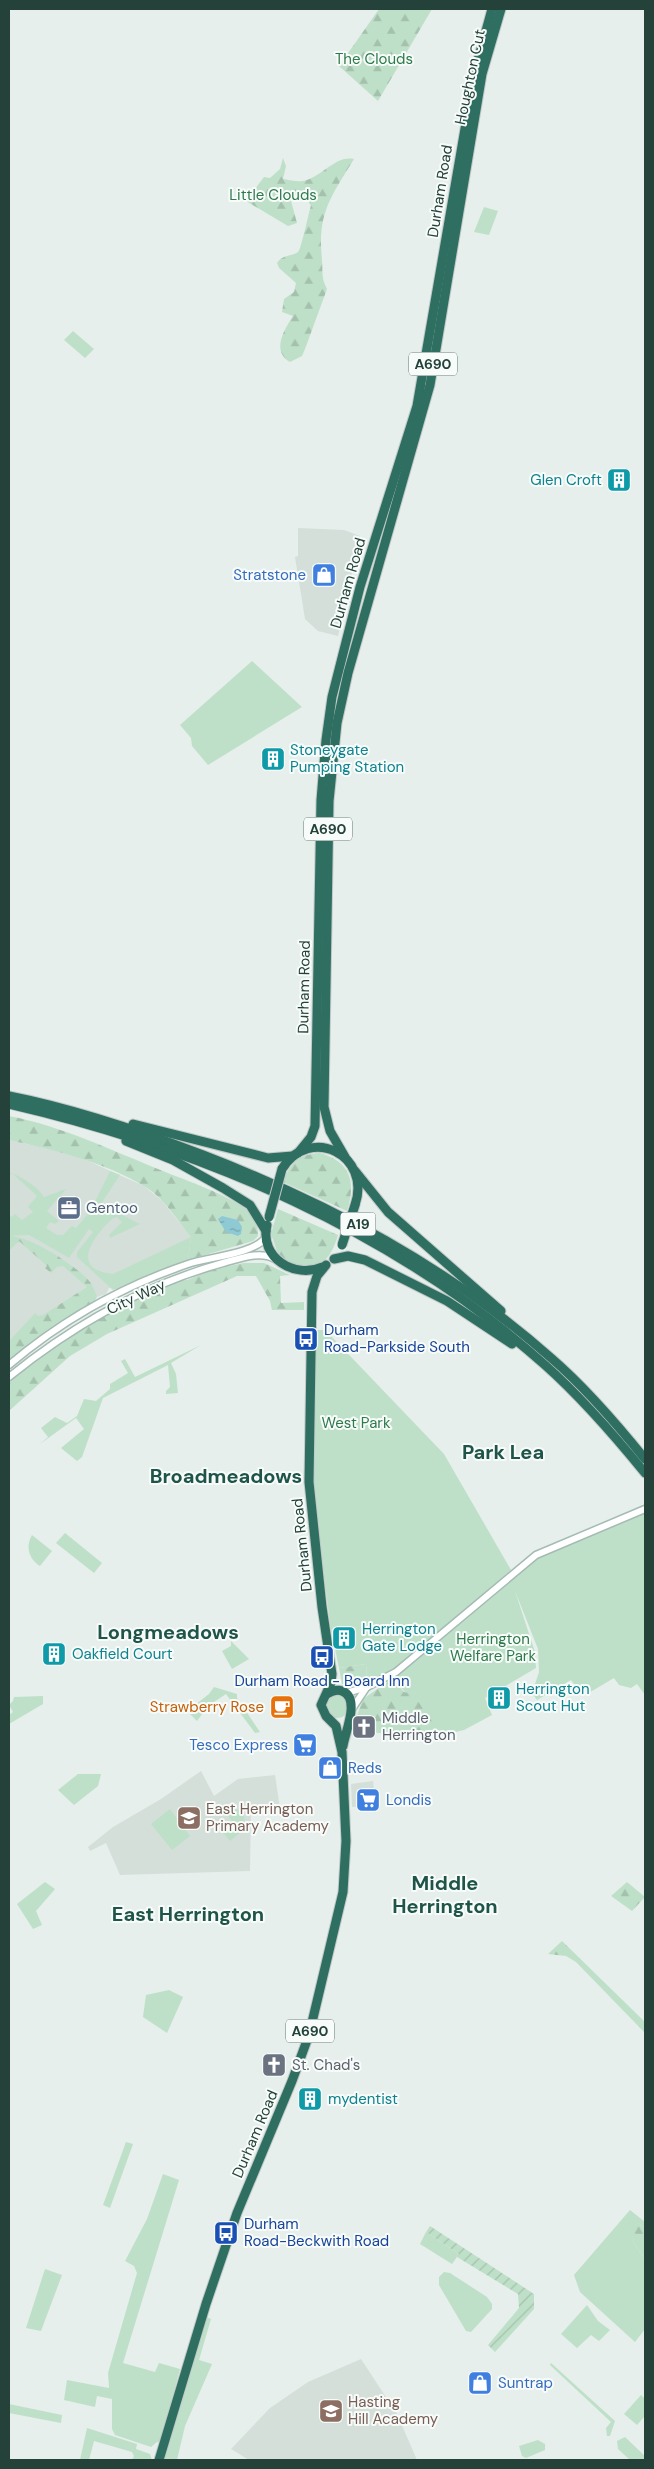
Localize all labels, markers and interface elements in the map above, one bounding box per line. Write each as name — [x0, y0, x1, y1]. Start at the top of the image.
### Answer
street label: Houghton Cut — [450, 27, 490, 127]
park label: The Clouds — [335, 49, 413, 69]
street label: Durham Road — [423, 143, 457, 239]
park label: Little Clouds — [229, 185, 317, 205]
road number: A690 — [409, 352, 457, 376]
building icon: Glen Croft — [606, 467, 632, 493]
place label: Glen Croft — [530, 470, 602, 490]
street label: Durham Road — [325, 535, 371, 631]
shop icon: Stratstone — [311, 562, 337, 588]
place label: Stratstone — [233, 565, 306, 585]
place label: Stoneygate Pumping Station — [290, 740, 404, 777]
building icon: Stoneygate Pumping Station — [260, 746, 286, 772]
road number: A690 — [304, 818, 352, 841]
street label: Durham Road — [293, 940, 315, 1034]
office icon: Gentoo — [56, 1195, 82, 1221]
place label: Gentoo — [86, 1198, 138, 1218]
road number: A19 — [340, 1212, 376, 1236]
street label: City Way — [103, 1274, 169, 1319]
place label: Durham Road-Parkside South — [324, 1320, 470, 1357]
bus stop icon: Durham Road-Parkside South — [293, 1326, 319, 1352]
park label: West Park — [322, 1413, 391, 1433]
district label: Park Lea — [462, 1439, 544, 1465]
district label: Broadmeadows — [150, 1463, 302, 1489]
street label: Durham Road — [287, 1497, 317, 1593]
district label: Longmeadows — [97, 1619, 239, 1645]
place label: Herrington Gate Lodge — [362, 1619, 442, 1656]
building icon: Herrington Gate Lodge — [331, 1625, 357, 1651]
park label: Herrington Welfare Park — [450, 1629, 536, 1666]
building icon: Oakfield Court — [41, 1641, 67, 1667]
place label: Oakfield Court — [72, 1644, 173, 1664]
bus stop icon: Durham Road - Board Inn — [309, 1644, 335, 1670]
place label: Durham Road - Board Inn — [234, 1671, 410, 1691]
place label: Herrington Scout Hut — [516, 1679, 590, 1716]
building icon: Herrington Scout Hut — [486, 1685, 512, 1711]
cafe icon: Strawberry Rose — [269, 1694, 295, 1720]
place label: Strawberry Rose — [150, 1697, 264, 1717]
place label: Middle Herrington — [382, 1708, 456, 1745]
church icon: Middle Herrington — [351, 1714, 377, 1740]
supermarket icon: Tesco Express — [292, 1732, 318, 1758]
place label: Tesco Express — [189, 1735, 288, 1755]
shop icon: Reds — [317, 1755, 343, 1781]
place label: Reds — [348, 1758, 382, 1778]
supermarket icon: Londis — [355, 1787, 381, 1813]
place label: Londis — [386, 1790, 432, 1810]
place label: East Herrington Primary Academy — [206, 1799, 330, 1836]
school or university icon: East Herrington Primary Academy — [176, 1805, 202, 1831]
district label: Middle Herrington — [392, 1870, 498, 1919]
district label: East Herrington — [112, 1901, 264, 1927]
road number: A690 — [286, 2020, 334, 2042]
church icon: St. Chad's — [261, 2052, 287, 2078]
place label: St. Chad's — [292, 2055, 360, 2075]
building icon: mydentist — [297, 2086, 323, 2112]
street label: Durham Road — [228, 2087, 282, 2181]
place label: mydentist — [328, 2089, 398, 2109]
place label: Durham Road-Beckwith Road — [244, 2214, 389, 2251]
bus stop icon: Durham Road-Beckwith Road — [213, 2220, 239, 2246]
shop icon: Suntrap — [467, 2370, 493, 2396]
place label: Suntrap — [498, 2373, 553, 2393]
place label: Hasting Hill Academy — [348, 2392, 439, 2429]
school or university icon: Hasting Hill Academy — [318, 2398, 344, 2424]

